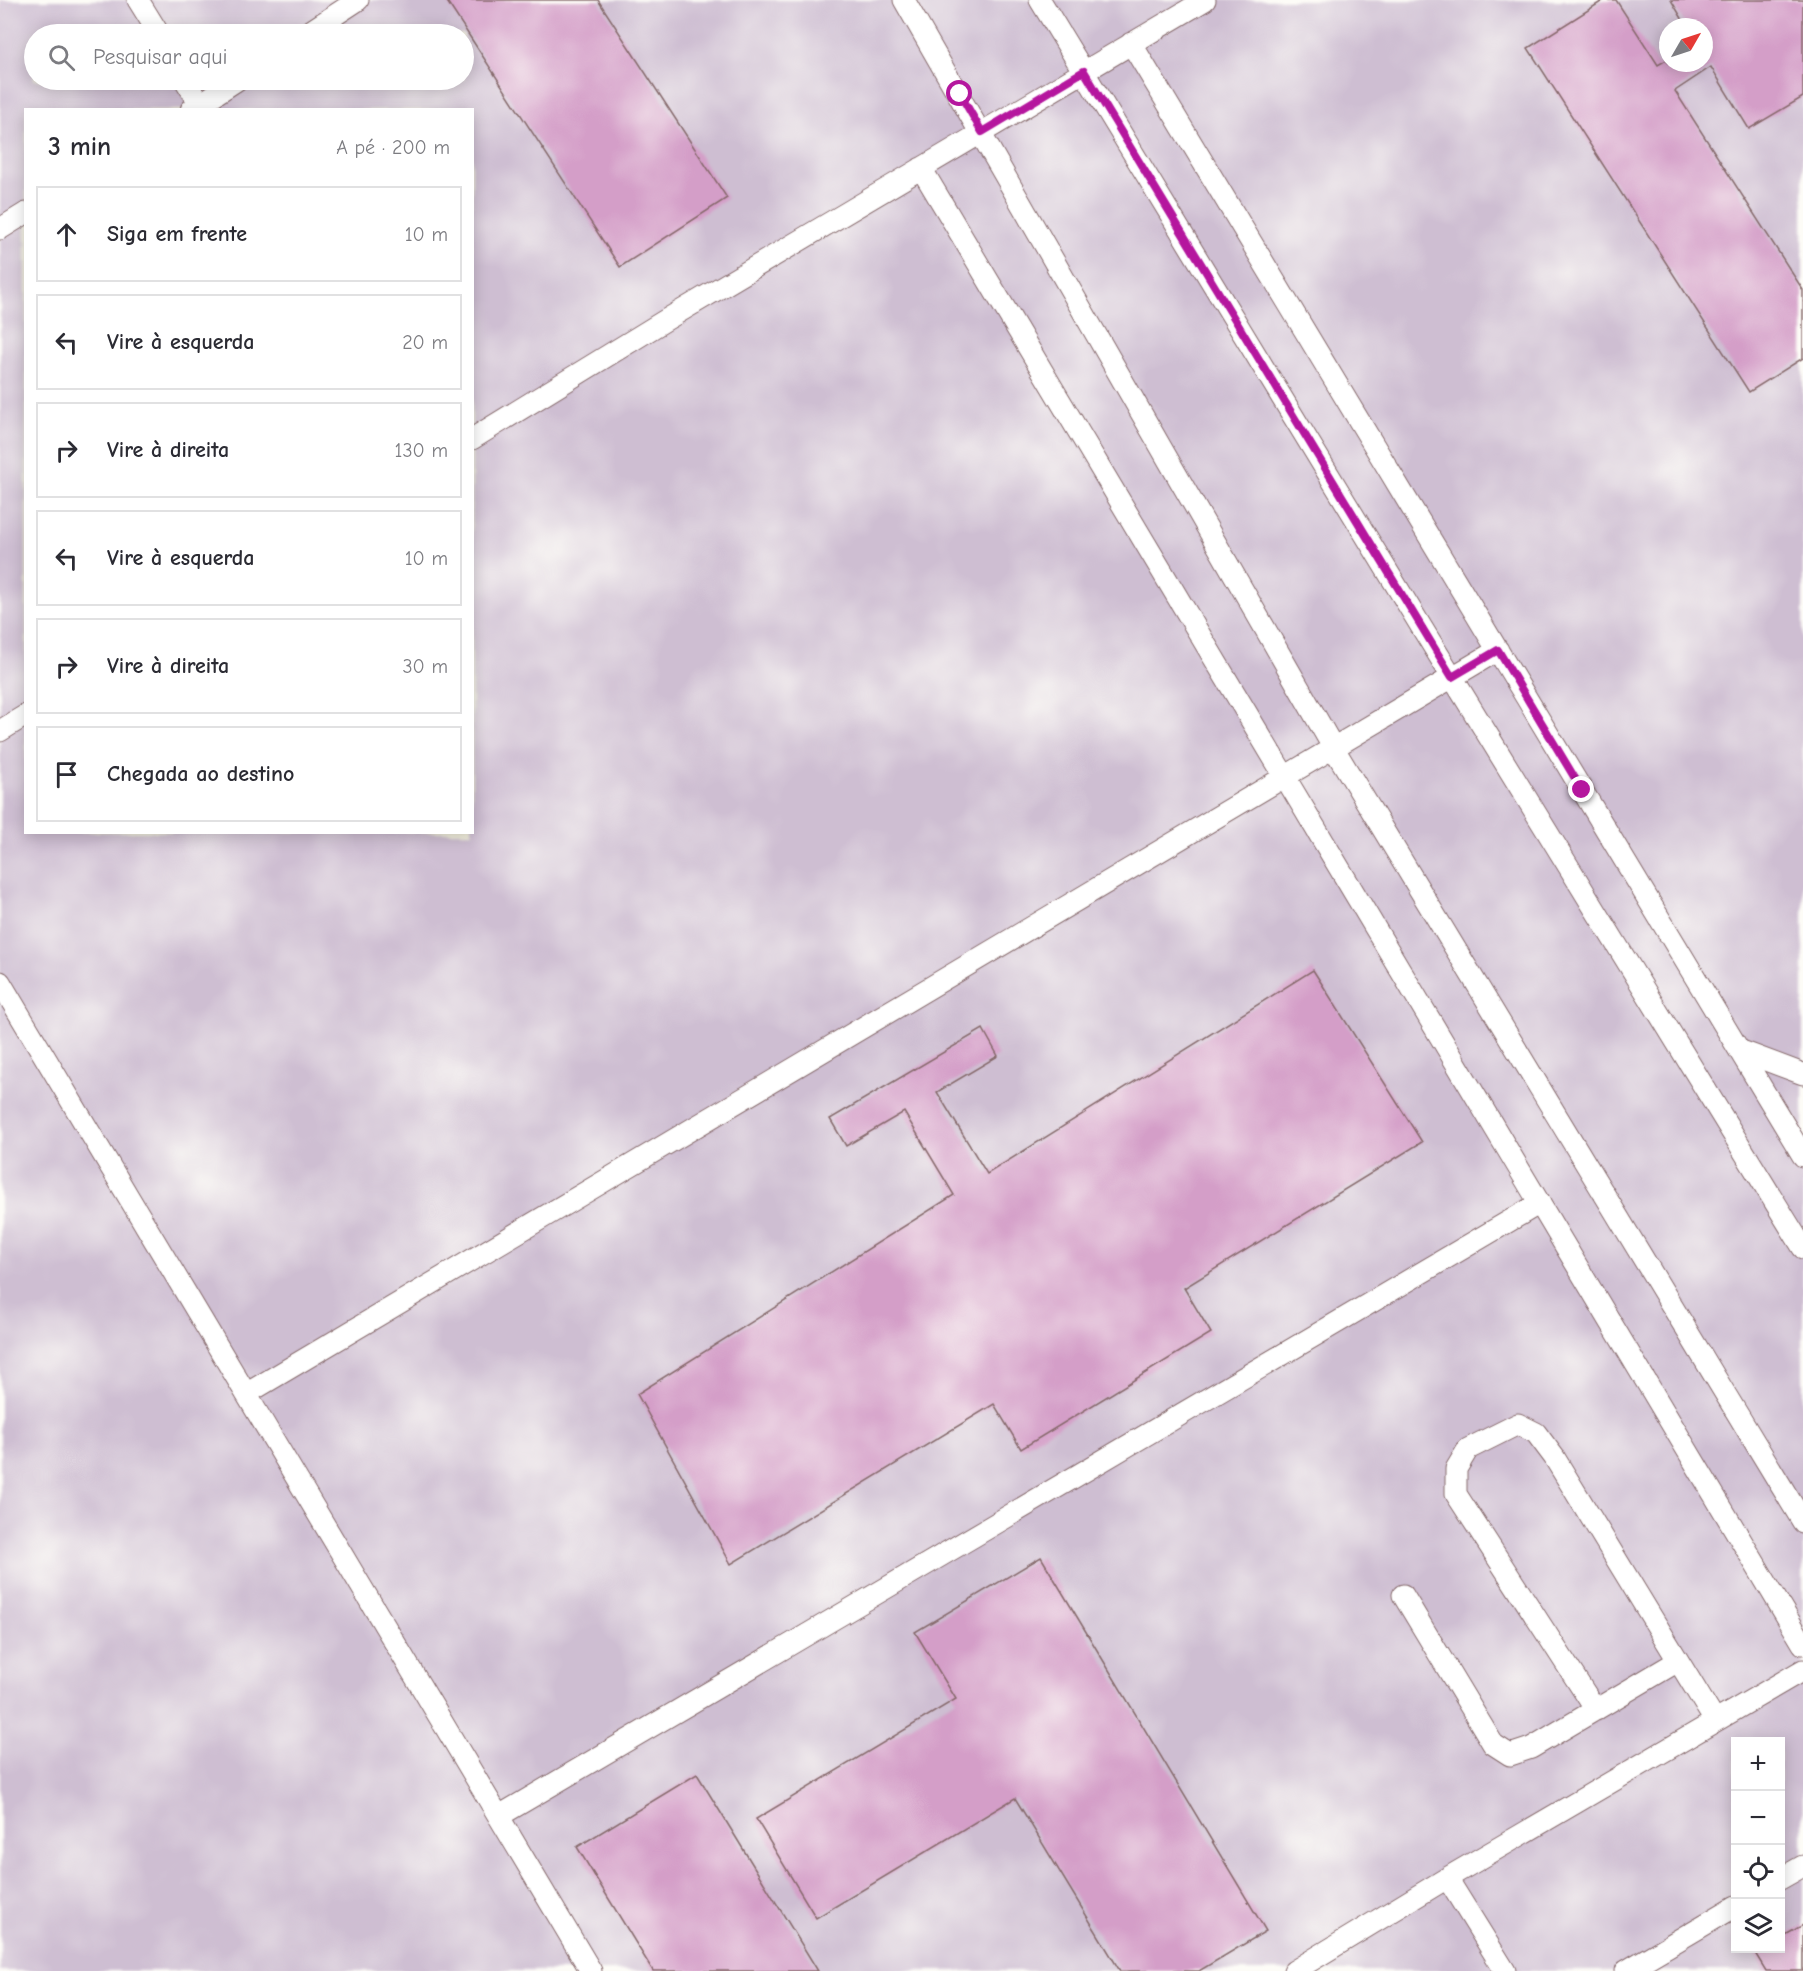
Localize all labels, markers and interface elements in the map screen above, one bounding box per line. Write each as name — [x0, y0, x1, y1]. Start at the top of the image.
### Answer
north arrow — [1659, 18, 1713, 72]
search box — [24, 24, 474, 90]
icon: search — [45, 41, 78, 74]
text: Pesquisar aqui — [93, 44, 228, 70]
route start — [946, 80, 972, 106]
text: 3 min — [48, 132, 111, 162]
text: A pé · 200 m — [336, 136, 450, 159]
icon: ahead — [50, 218, 83, 251]
text: Siga em frente — [107, 221, 247, 247]
text: 10 m — [405, 223, 448, 246]
icon: left — [50, 326, 83, 359]
text: Vire à esquerda — [107, 329, 255, 355]
text: 20 m — [402, 331, 448, 354]
icon: right — [50, 434, 83, 467]
text: Vire à direita — [107, 437, 229, 463]
text: 130 m — [395, 439, 448, 462]
icon: left — [50, 542, 83, 575]
text: Vire à esquerda — [107, 545, 255, 571]
text: 10 m — [405, 547, 448, 570]
icon: right — [50, 650, 83, 683]
text: Vire à direita — [107, 653, 229, 679]
text: 30 m — [402, 655, 448, 678]
icon: arrive — [50, 758, 83, 791]
text: Chegada ao destino — [107, 761, 294, 787]
route end — [1568, 776, 1594, 802]
map controls — [1731, 1737, 1785, 1953]
button: + — [1731, 1737, 1785, 1791]
button: − — [1731, 1791, 1785, 1845]
button: locate — [1731, 1845, 1785, 1899]
button: layers — [1731, 1899, 1785, 1953]

